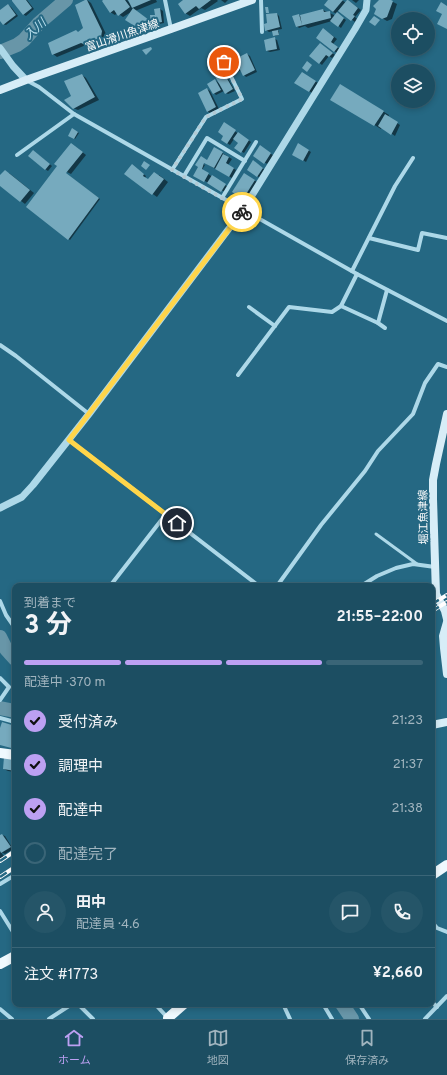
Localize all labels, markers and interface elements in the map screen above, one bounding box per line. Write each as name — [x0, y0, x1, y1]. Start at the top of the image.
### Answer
map controls — [391, 12, 435, 108]
button: locate — [391, 12, 435, 56]
water label: 入川 — [21, 14, 51, 44]
street label: 富山滑川魚津線 — [84, 17, 161, 55]
pin — [207, 45, 241, 79]
icon: bag — [213, 51, 235, 73]
button: layers — [391, 64, 435, 108]
courier — [222, 192, 262, 232]
icon: bike — [231, 201, 253, 223]
street label: 堀江魚津線 — [417, 489, 431, 545]
pin — [160, 506, 194, 540]
icon: home — [166, 512, 188, 534]
text: 到着まで — [24, 596, 76, 612]
text: 21:55–22:00 — [337, 608, 423, 627]
text: 3 分 — [24, 610, 72, 643]
text: 配達中 · 370 m — [24, 675, 106, 691]
icon: check — [24, 710, 46, 732]
text: 21:23 — [391, 713, 423, 729]
text: 受付済み — [58, 714, 118, 733]
icon: check — [24, 754, 46, 776]
text: 21:37 — [393, 757, 423, 773]
text: 調理中 — [58, 758, 103, 777]
icon: check — [24, 798, 46, 820]
text: 21:38 — [392, 801, 423, 817]
text: 配達中 — [58, 802, 103, 821]
text: 配達完了 — [58, 846, 118, 865]
button: person — [24, 891, 66, 933]
button: chat — [329, 891, 371, 933]
button: phone — [381, 891, 423, 933]
text: 田中 — [76, 894, 106, 913]
text: 配達員 · 4.6 — [76, 917, 140, 933]
text: ¥2,660 — [373, 964, 423, 983]
text: 注文 #1773 — [24, 966, 98, 985]
tab: ホーム — [58, 1027, 91, 1068]
tab: 地図 — [207, 1027, 229, 1068]
tab: 保存済み — [345, 1027, 389, 1068]

